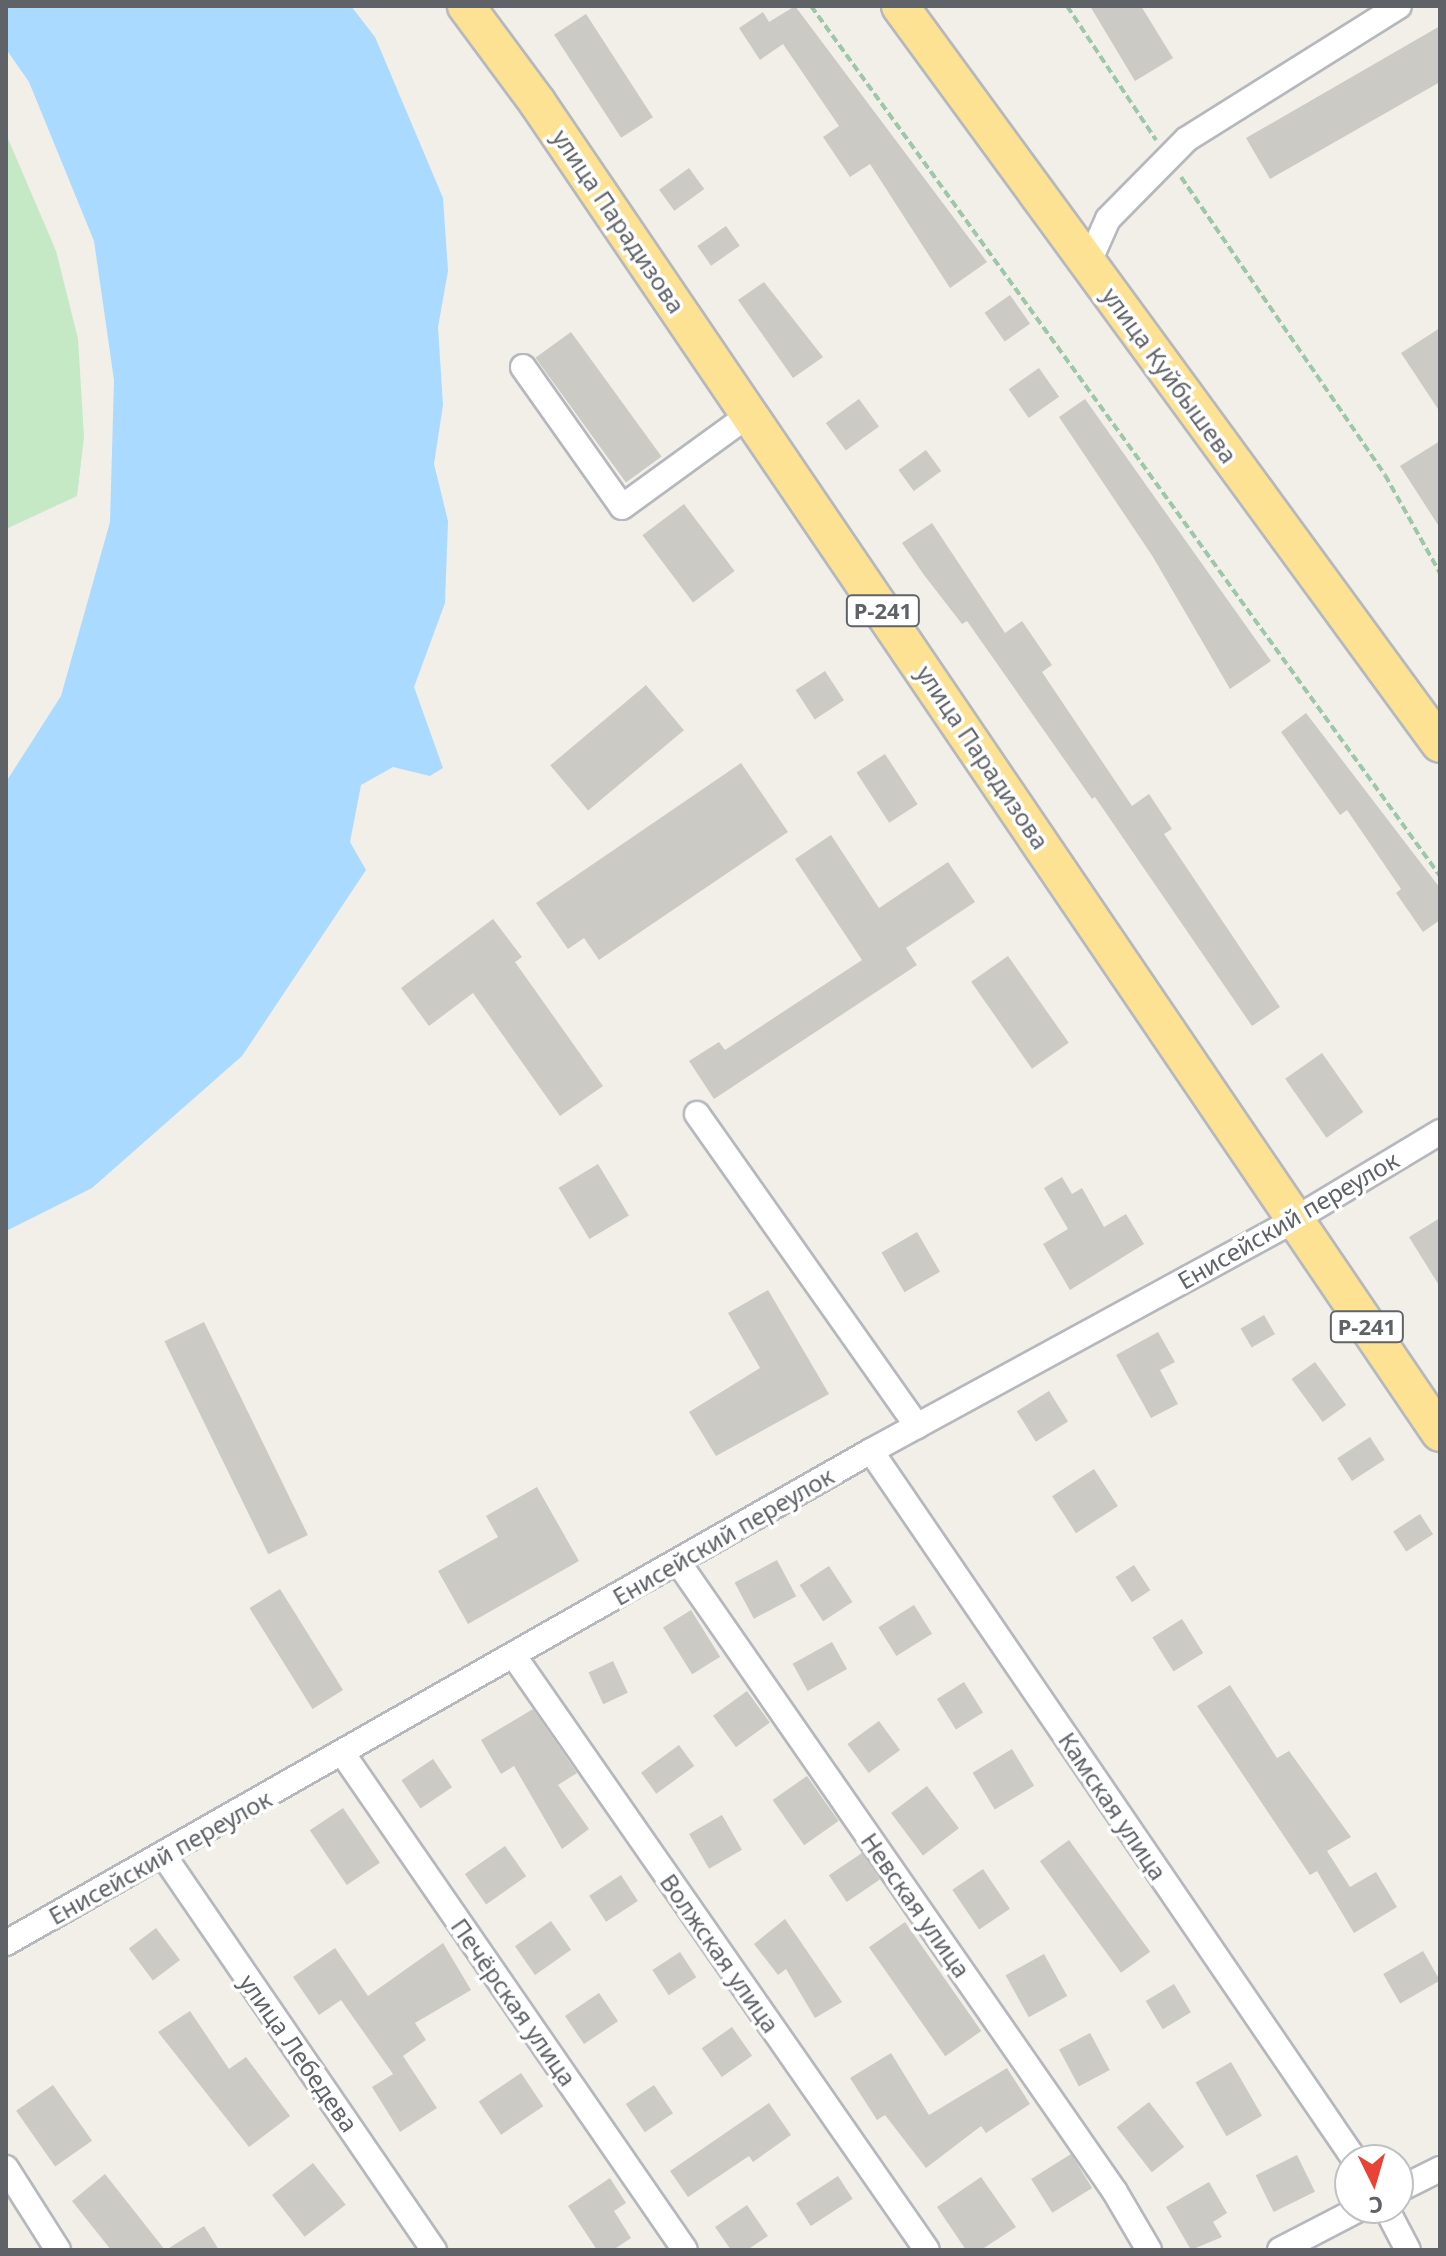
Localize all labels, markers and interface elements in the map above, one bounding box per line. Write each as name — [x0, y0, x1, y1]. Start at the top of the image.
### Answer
street label: улица Парадизова — [547, 124, 691, 318]
street label: улица Куйбышева — [1097, 281, 1243, 469]
road number: Р-241 — [845, 593, 921, 629]
street label: улица Парадизова — [911, 660, 1055, 854]
street label: Енисейский переулок — [1172, 1145, 1404, 1295]
road number: Р-241 — [1329, 1309, 1405, 1345]
street label: Енисейский переулок — [607, 1461, 839, 1611]
street label: Камская улица — [1053, 1727, 1173, 1885]
street label: Енисейский переулок — [44, 1784, 276, 1930]
street label: Невская улица — [855, 1827, 977, 1983]
street label: Волжская улица — [655, 1868, 785, 2038]
street label: Печёрская улица — [445, 1913, 583, 2091]
street label: улица Лебедева — [234, 1968, 364, 2138]
north arrow — [1334, 2144, 1414, 2224]
text: С — [1368, 2190, 1384, 2221]

